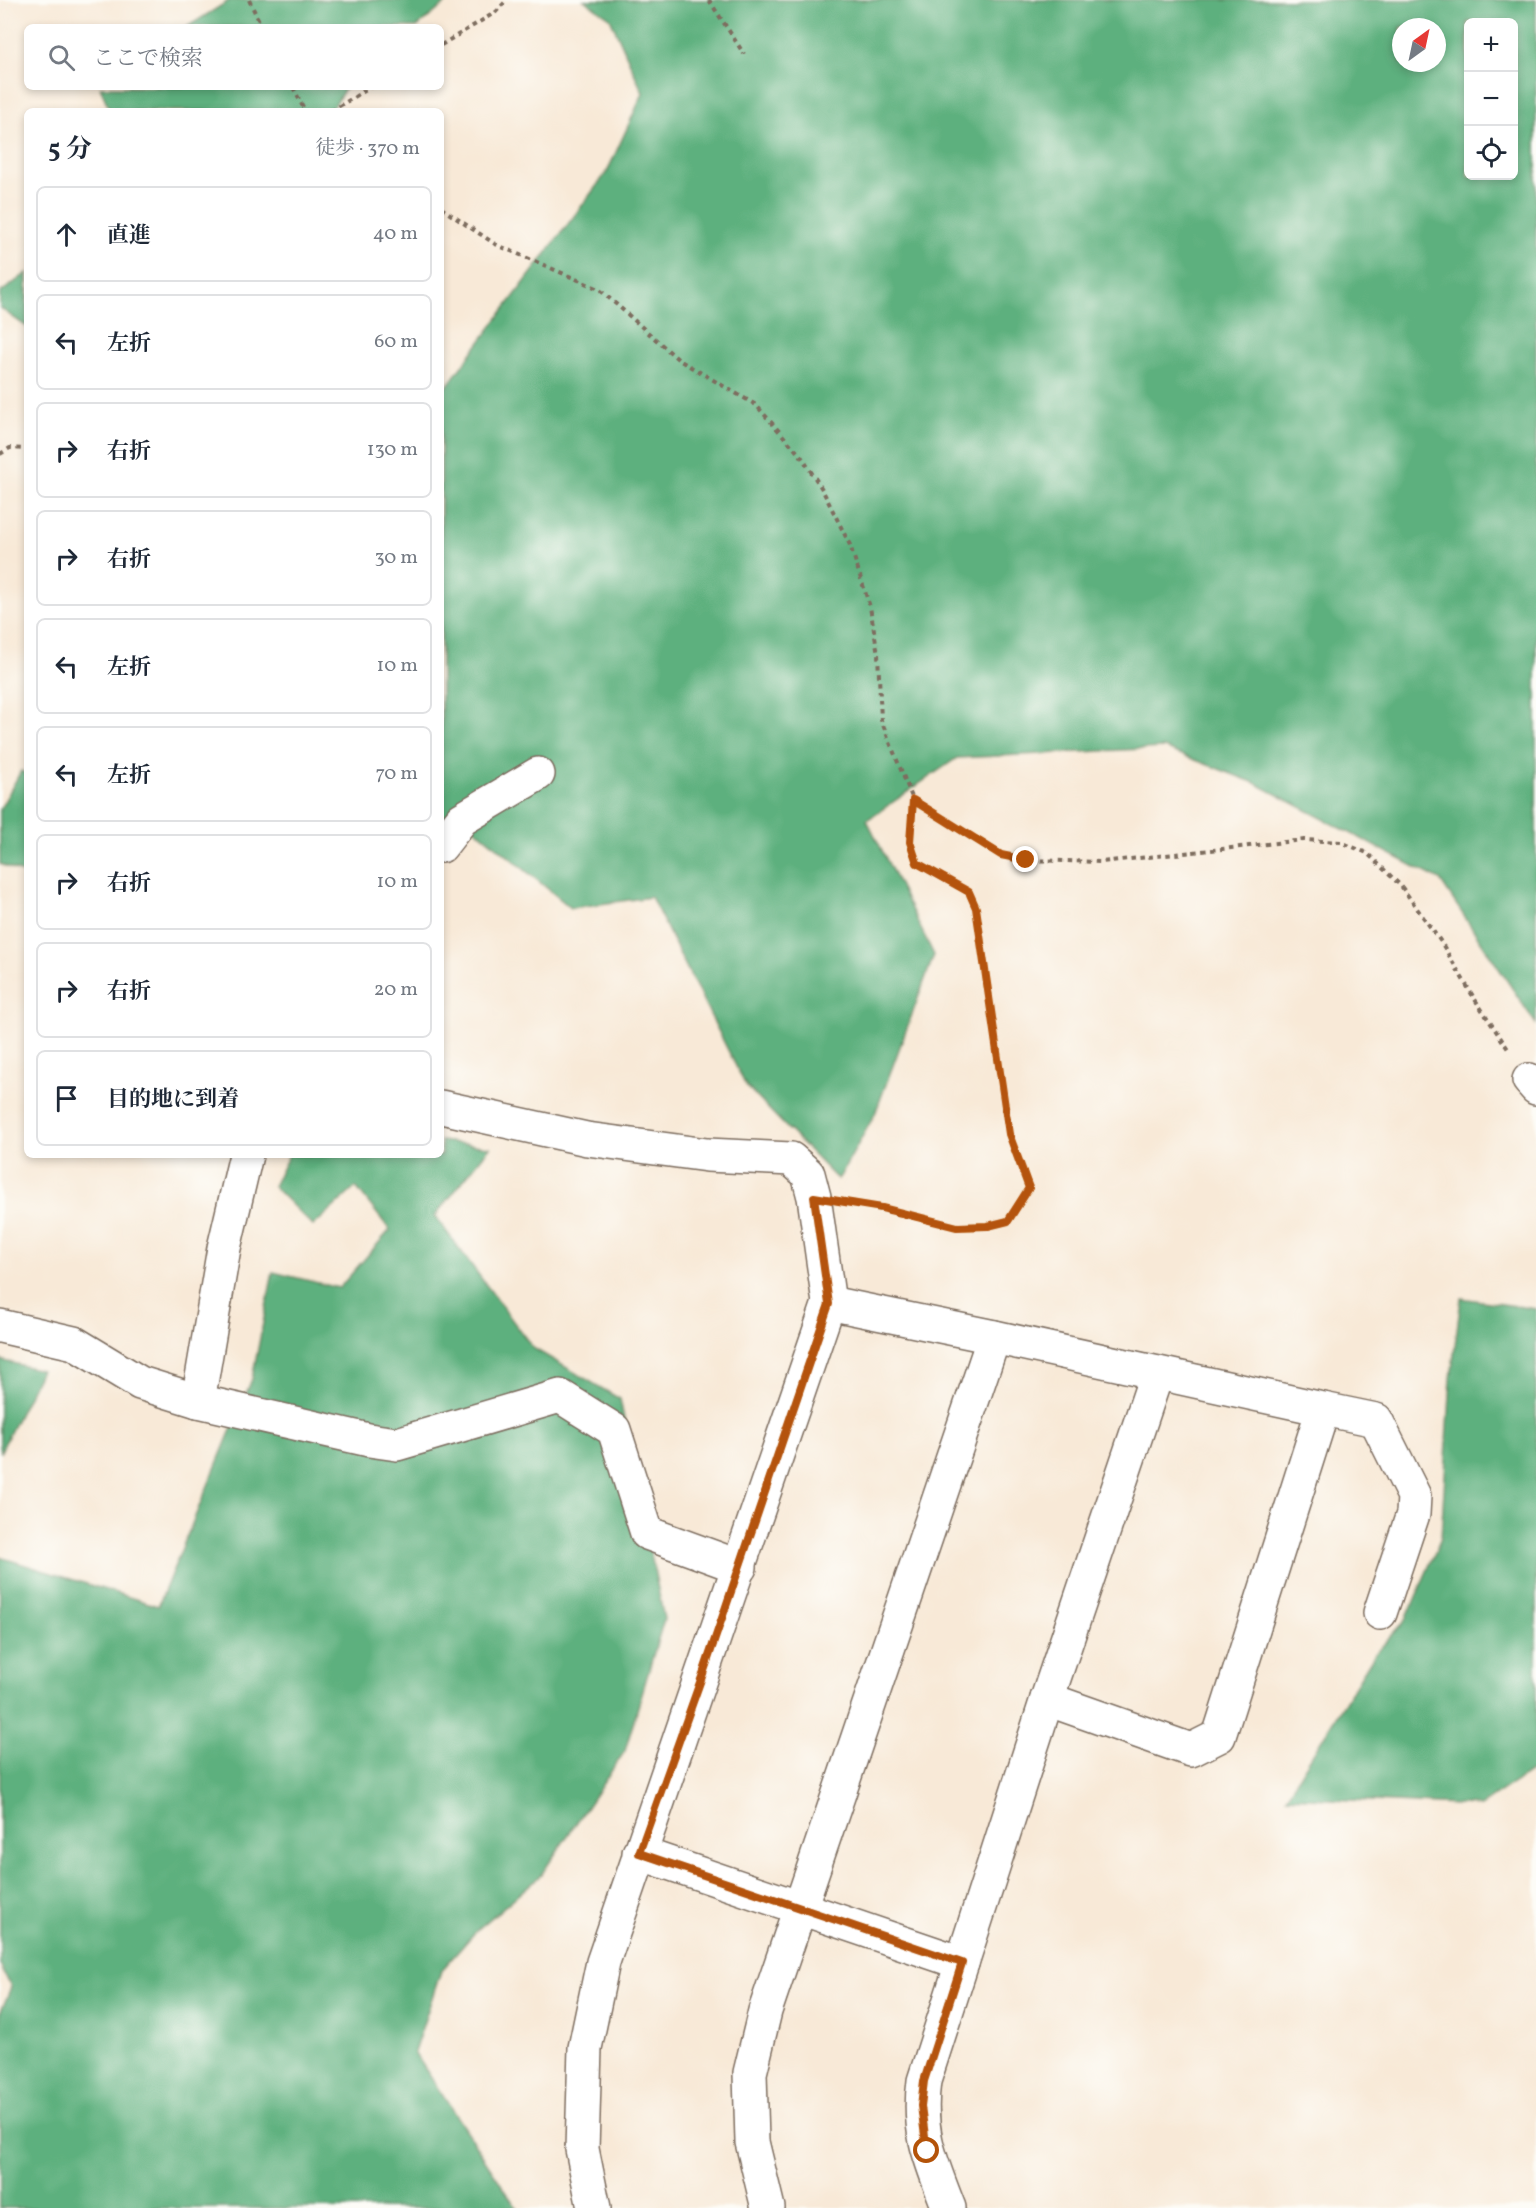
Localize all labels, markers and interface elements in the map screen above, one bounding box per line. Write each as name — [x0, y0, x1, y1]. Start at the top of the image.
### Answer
north arrow — [1392, 18, 1446, 72]
map controls — [1464, 18, 1518, 180]
button: + — [1464, 18, 1518, 72]
search box — [24, 24, 444, 90]
icon: search — [45, 41, 78, 74]
text: ここで検索 — [93, 44, 203, 75]
button: − — [1464, 72, 1518, 126]
button: locate — [1464, 126, 1518, 180]
text: 5 分 — [48, 132, 92, 168]
text: 徒歩 · 370 m — [315, 135, 420, 163]
icon: ahead — [50, 218, 83, 251]
text: 40 m — [373, 220, 418, 248]
text: 直進 — [107, 221, 151, 252]
icon: left — [50, 326, 83, 359]
text: 60 m — [374, 328, 418, 356]
text: 左折 — [107, 329, 151, 360]
icon: right — [50, 434, 83, 467]
text: 130 m — [367, 436, 418, 464]
text: 右折 — [107, 437, 151, 468]
icon: right — [50, 542, 83, 575]
text: 30 m — [374, 544, 418, 572]
text: 右折 — [107, 545, 151, 576]
icon: left — [50, 650, 83, 683]
text: 10 m — [377, 652, 418, 680]
text: 左折 — [107, 653, 151, 684]
icon: left — [50, 758, 83, 791]
text: 70 m — [375, 760, 418, 788]
text: 左折 — [107, 761, 151, 792]
route end — [1012, 846, 1038, 872]
icon: right — [50, 866, 83, 899]
text: 10 m — [377, 868, 418, 896]
text: 右折 — [107, 869, 151, 900]
icon: right — [50, 974, 83, 1007]
text: 20 m — [374, 976, 418, 1004]
text: 右折 — [107, 977, 151, 1008]
icon: arrive — [50, 1082, 83, 1115]
text: 目的地に到着 — [107, 1085, 239, 1116]
route start — [913, 2137, 939, 2163]

